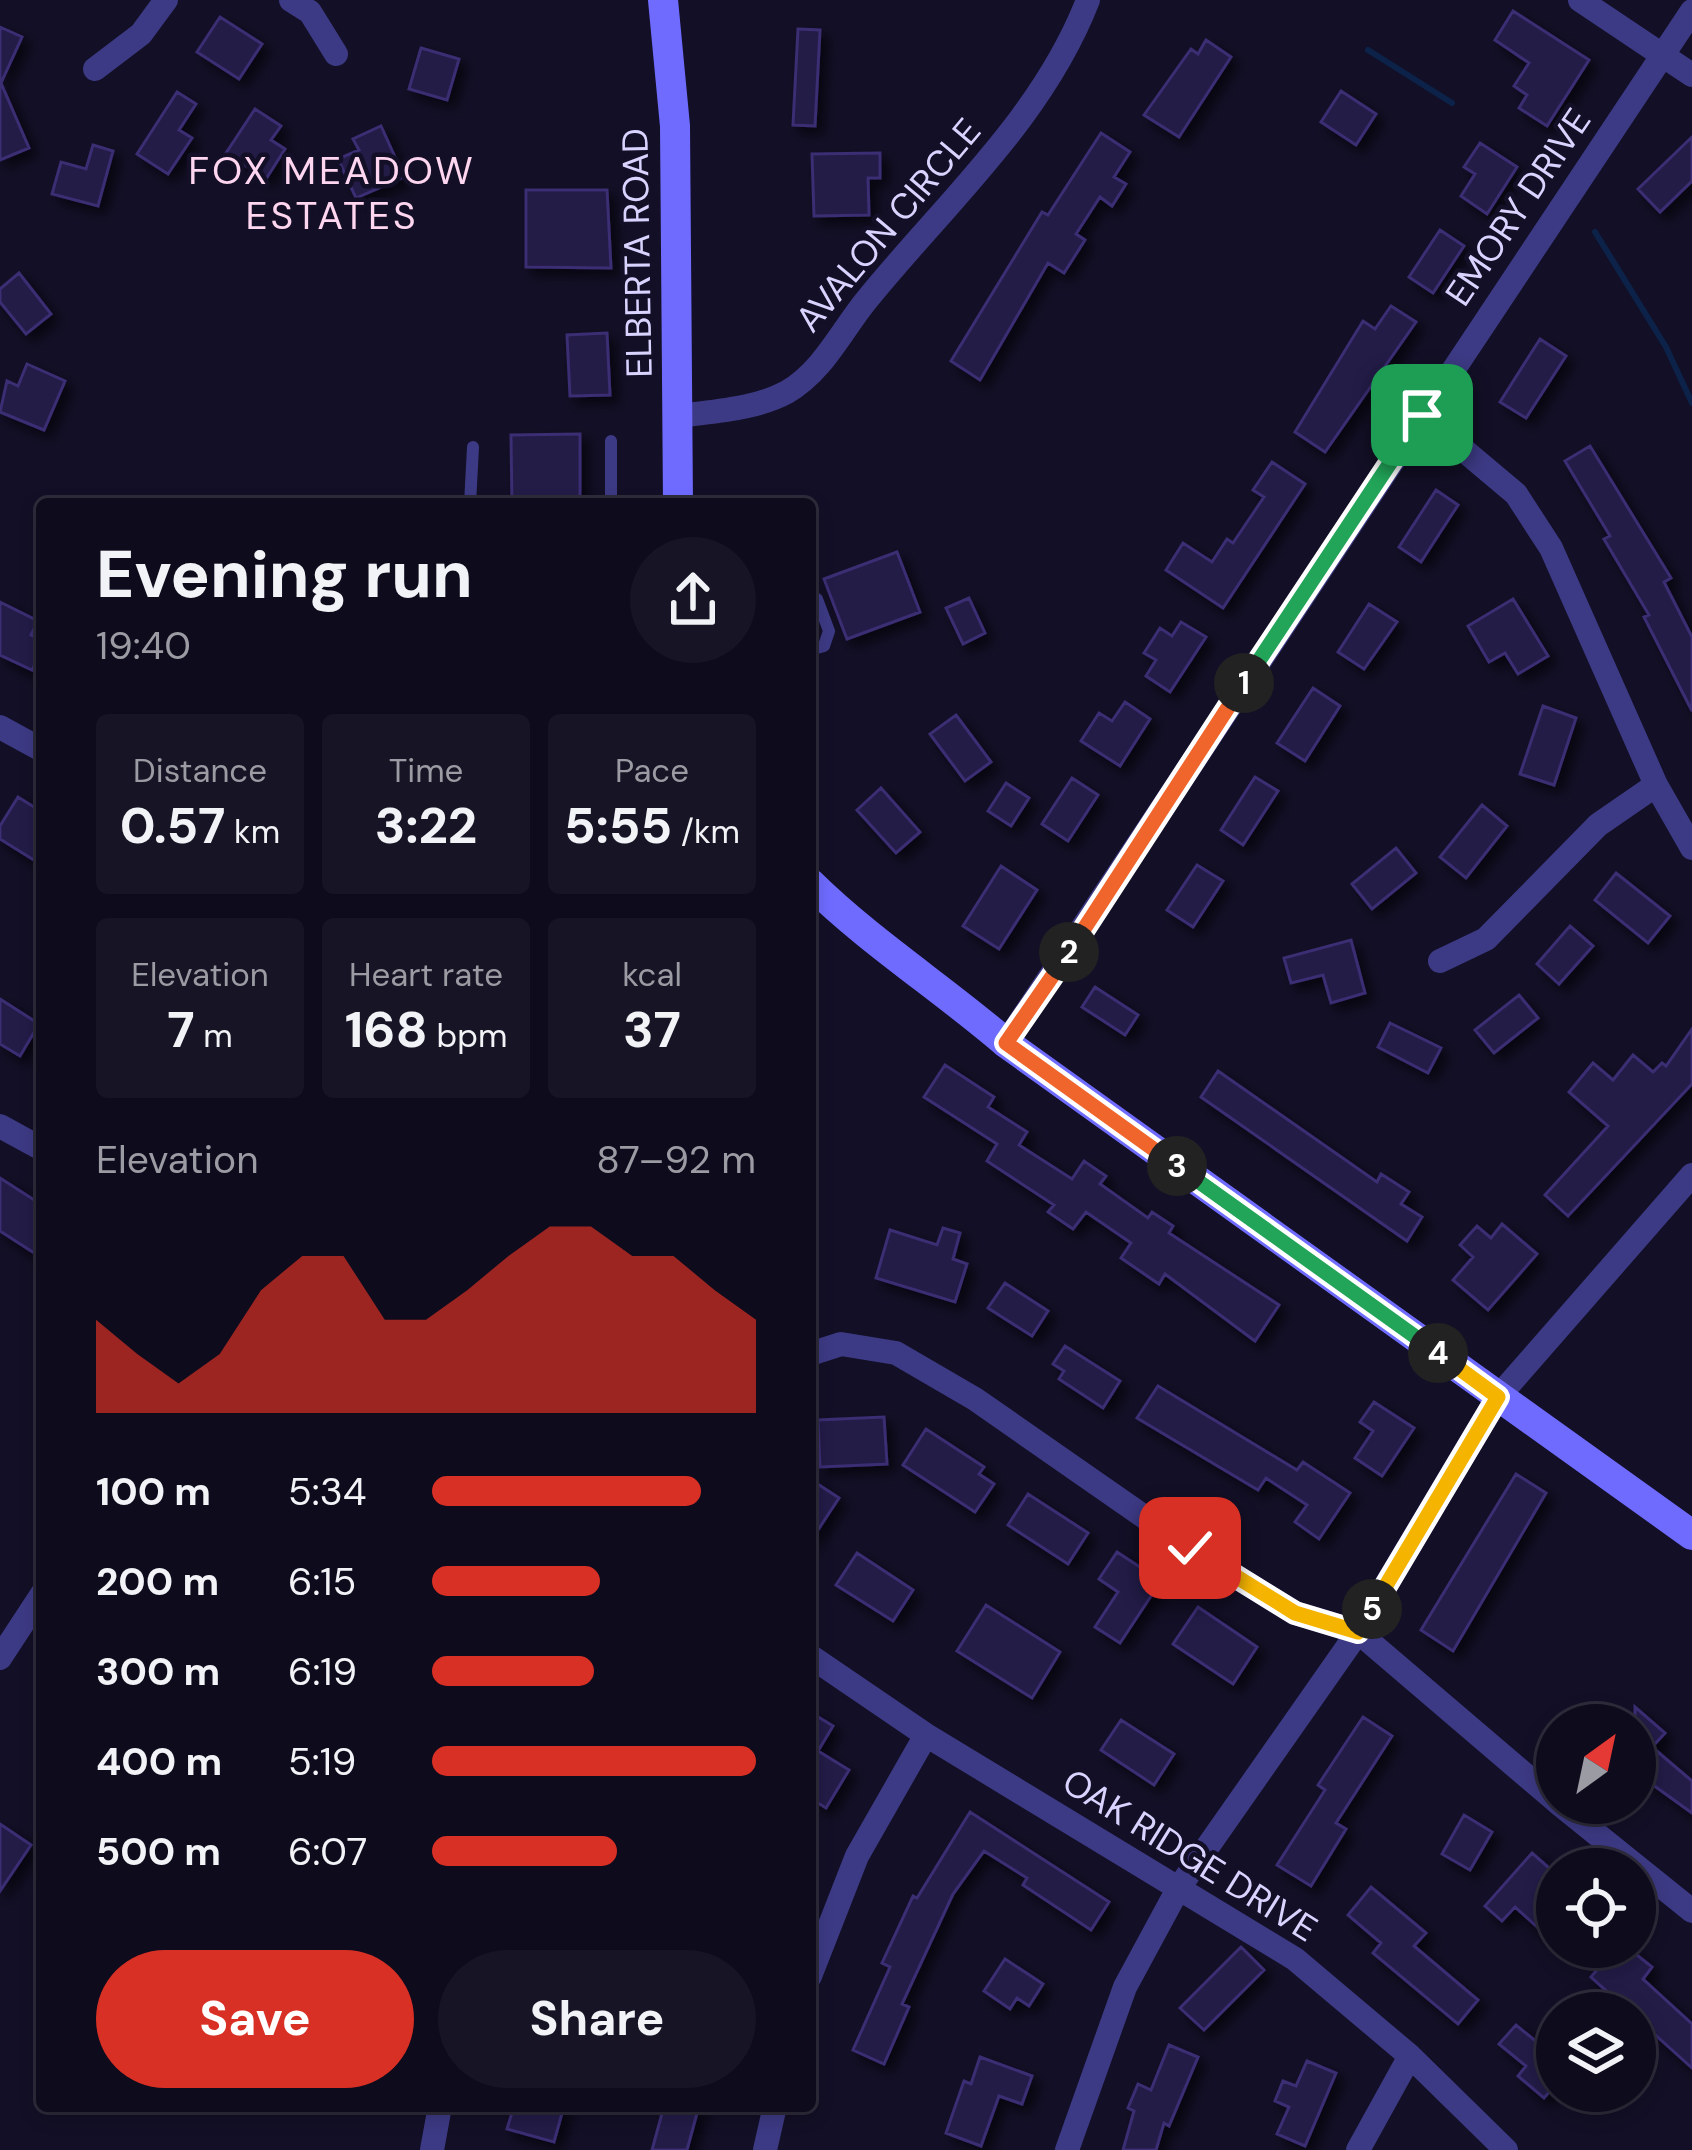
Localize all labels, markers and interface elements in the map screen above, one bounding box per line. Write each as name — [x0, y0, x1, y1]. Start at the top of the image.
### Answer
street label: EMORY DRIVE — [1435, 99, 1601, 315]
street label: AVALON CIRCLE — [785, 109, 991, 341]
street label: ELBERTA ROAD — [611, 128, 663, 378]
district label: FOX MEADOW ESTATES — [188, 145, 476, 241]
pin — [1371, 364, 1473, 466]
icon: arrive — [1389, 382, 1455, 448]
text: Evening run — [96, 532, 473, 617]
button: share — [630, 537, 756, 663]
text: 19:40 — [96, 620, 191, 671]
pin: 1 — [1214, 653, 1274, 713]
text: 1 — [1238, 661, 1250, 704]
text: Distance — [133, 749, 267, 792]
text: Time — [389, 749, 463, 792]
text: Pace — [615, 749, 689, 792]
text: 0.57 — [120, 792, 225, 859]
text: 3:22 — [375, 792, 477, 859]
text: 5:55 — [564, 792, 672, 859]
text: km — [225, 810, 280, 853]
text: /km — [672, 810, 740, 853]
pin: 2 — [1039, 922, 1099, 982]
text: 2 — [1059, 930, 1079, 973]
text: Elevation — [131, 953, 269, 996]
text: Heart rate — [349, 953, 503, 996]
text: kcal — [622, 953, 682, 996]
text: 7 — [167, 996, 195, 1063]
text: 168 — [345, 996, 428, 1063]
text: 37 — [623, 996, 681, 1063]
text: m — [195, 1014, 233, 1057]
text: bpm — [428, 1014, 507, 1057]
text: Elevation — [96, 1134, 259, 1185]
text: 87–92 m — [596, 1134, 756, 1185]
pin: 3 — [1147, 1136, 1207, 1196]
text: 3 — [1167, 1144, 1187, 1187]
pin: 4 — [1408, 1323, 1468, 1383]
text: 4 — [1427, 1331, 1449, 1374]
text: 100 m — [96, 1466, 211, 1517]
text: 5:34 — [288, 1466, 366, 1517]
pin — [1139, 1497, 1241, 1599]
icon: check — [1157, 1515, 1223, 1581]
text: 200 m — [96, 1556, 219, 1607]
text: 6:15 — [288, 1556, 356, 1607]
pin: 5 — [1342, 1579, 1402, 1639]
text: 5 — [1362, 1587, 1382, 1630]
text: 300 m — [96, 1646, 220, 1697]
text: 6:19 — [288, 1646, 357, 1697]
north arrow — [1536, 1704, 1656, 1824]
map controls — [1536, 1704, 1656, 2112]
text: 400 m — [96, 1736, 222, 1787]
text: 5:19 — [288, 1736, 356, 1787]
street label: OAK RIDGE DRIVE — [1054, 1758, 1326, 1952]
text: 500 m — [96, 1826, 221, 1877]
text: 6:07 — [288, 1826, 367, 1877]
button: locate — [1536, 1848, 1656, 1968]
button: Save — [96, 1950, 414, 2088]
button: Share — [438, 1950, 756, 2088]
button: layers — [1536, 1992, 1656, 2112]

